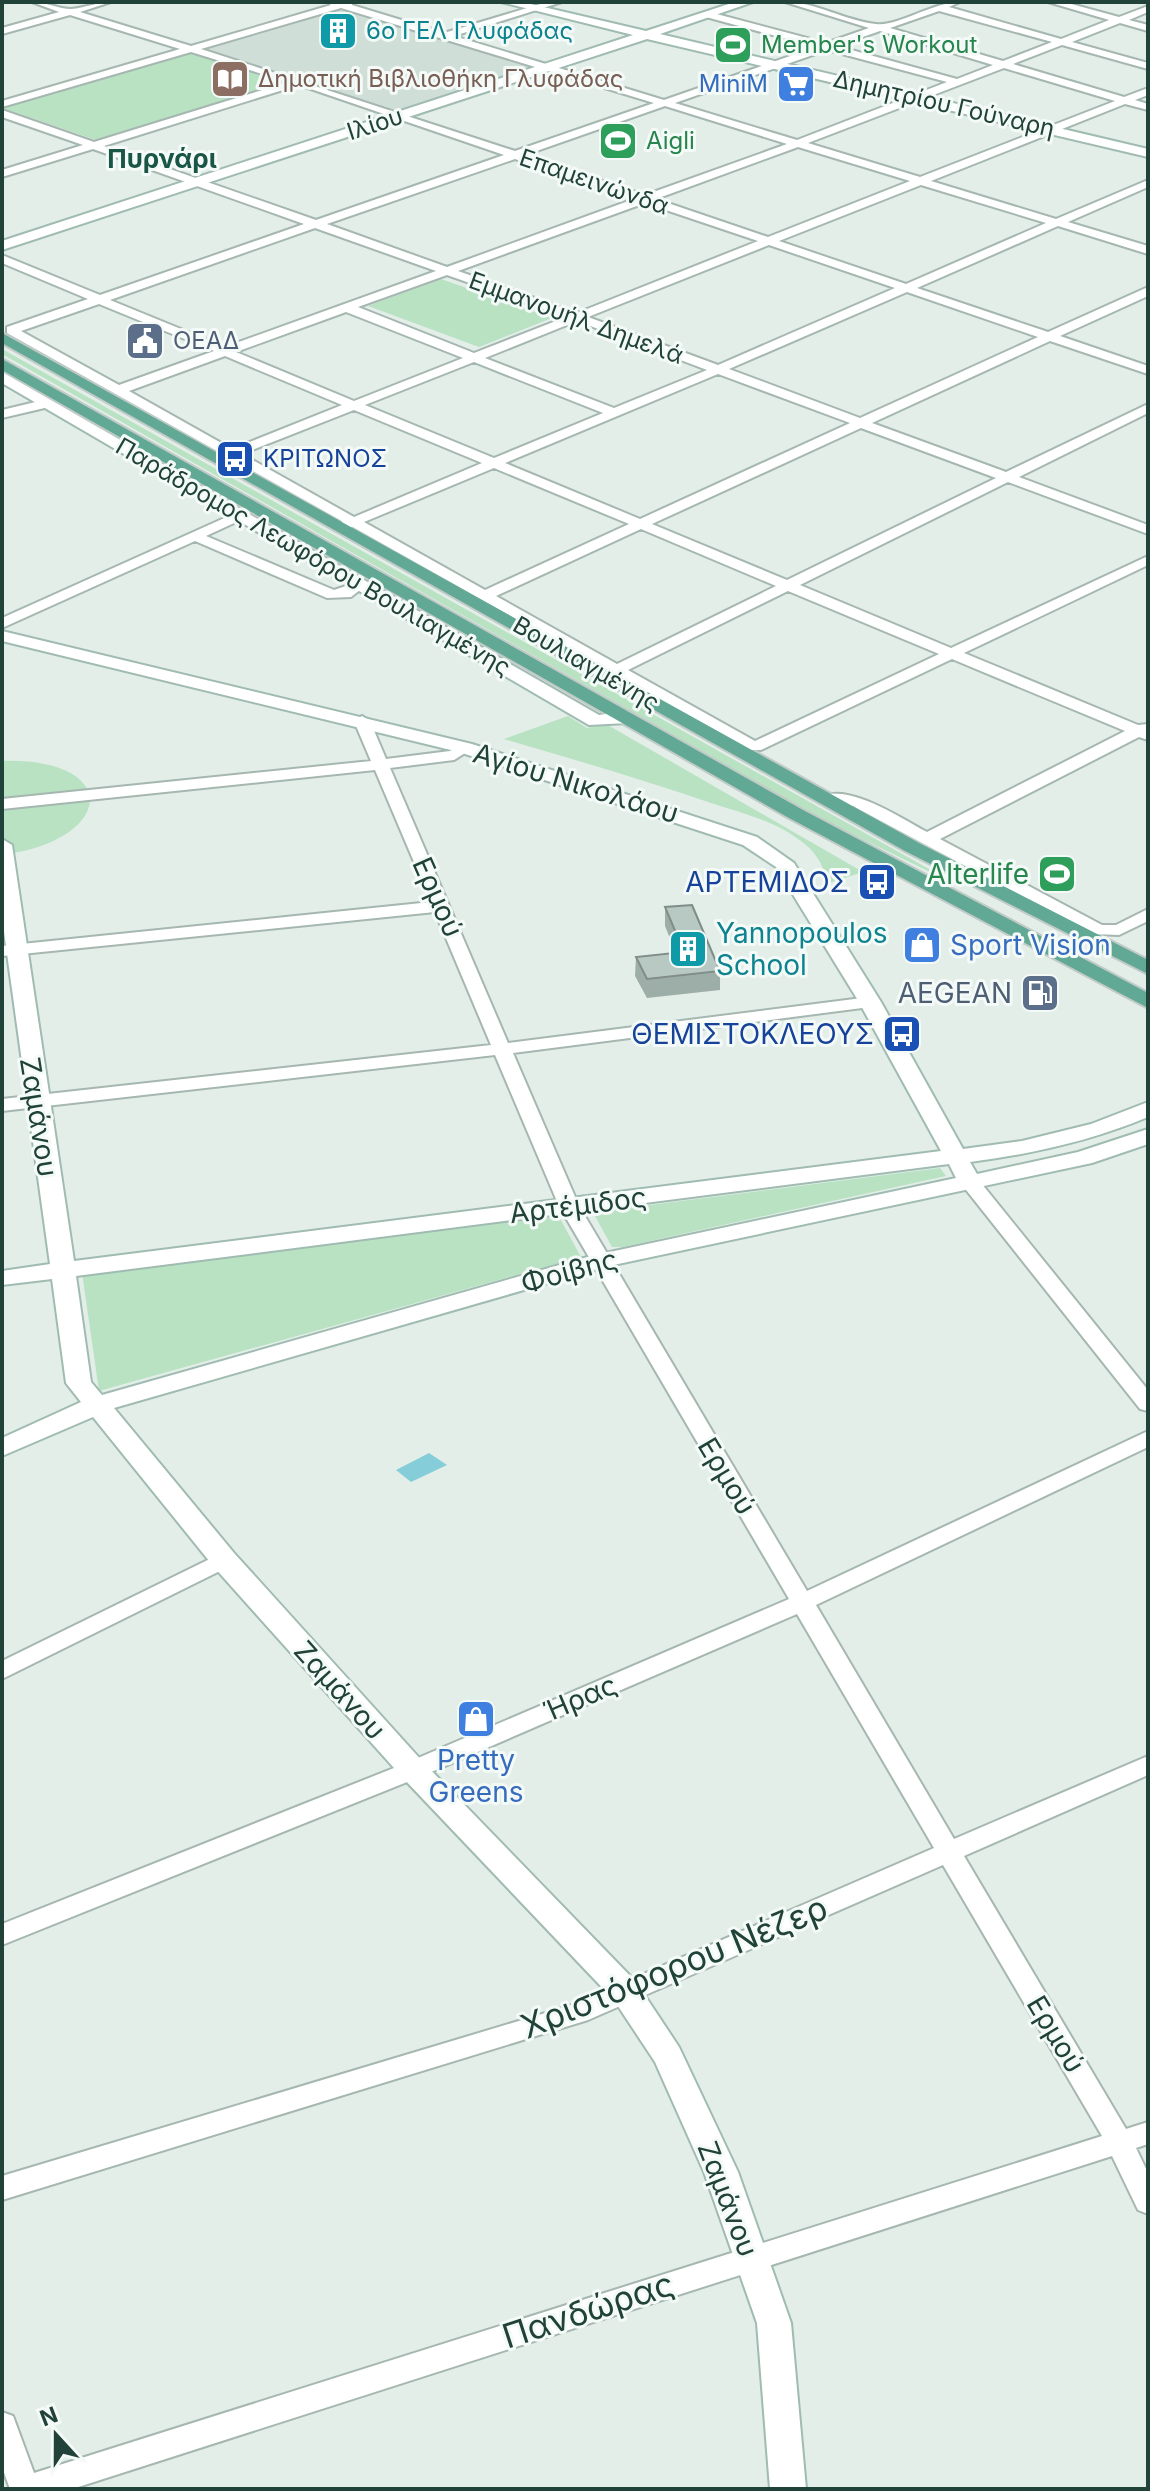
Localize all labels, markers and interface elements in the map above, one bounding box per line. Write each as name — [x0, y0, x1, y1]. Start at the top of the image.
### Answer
building icon: 6ο ΓΕΛ Γλυφάδας — [317, 10, 359, 52]
place label: 6ο ΓΕΛ Γλυφάδας — [366, 16, 573, 45]
sports icon: Member's Workout — [712, 24, 754, 66]
place label: Member's Workout — [761, 30, 977, 59]
library icon: Δημοτική Βιβλιοθήκη Γλυφάδας — [209, 58, 251, 100]
supermarket icon: MiniM — [775, 63, 817, 105]
place label: Δημοτική Βιβλιοθήκη Γλυφάδας — [258, 64, 624, 93]
street label: Δημητρίου Γούναρη — [831, 64, 1057, 143]
place label: MiniM — [699, 69, 768, 98]
street label: Ιλίου — [343, 101, 406, 146]
sports icon: Aigli — [597, 120, 639, 162]
place label: Aigli — [646, 126, 695, 155]
street label: Επαμεινώνδα — [516, 142, 672, 221]
district label: Πυρνάρι — [107, 143, 217, 174]
street label: Εμμανουήλ Δημελά — [465, 265, 687, 370]
public building icon: ΟΕΑΔ — [124, 320, 166, 362]
place label: ΟΕΑΔ — [173, 326, 239, 355]
street label: Παράδρομος Λεωφόρου Βουλιαγμένης — [111, 431, 516, 682]
bus stop icon: ΚΡΙΤΩΝΟΣ — [214, 438, 256, 480]
place label: ΚΡΙΤΩΝΟΣ — [263, 444, 387, 473]
street label: Βουλιαγμένης — [508, 610, 665, 717]
street label: Αγίου Νικολάου — [469, 736, 683, 830]
street label: Ερμού — [405, 852, 471, 942]
sports icon: Alterlife — [1036, 853, 1078, 895]
place label: Alterlife — [927, 857, 1029, 891]
bus stop icon: ΑΡΤΕΜΙΔΟΣ — [856, 861, 898, 903]
place label: ΑΡΤΕΜΙΔΟΣ — [685, 865, 849, 899]
place label: Yannopoulos School — [716, 916, 887, 982]
shop icon: Sport Vision — [901, 924, 943, 966]
building icon: Yannopoulos School — [667, 928, 709, 970]
place label: Sport Vision — [950, 928, 1111, 962]
fuel station icon: AEGEAN — [1019, 972, 1061, 1014]
place label: AEGEAN — [898, 976, 1012, 1010]
bus stop icon: ΘΕΜΙΣΤΟΚΛΕΟΥΣ — [881, 1013, 923, 1055]
place label: ΘΕΜΙΣΤΟΚΛΕΟΥΣ — [631, 1017, 874, 1051]
street label: Ζαμάνου — [13, 1055, 65, 1179]
street label: Αρτέμιδος — [508, 1180, 648, 1230]
street label: Φοίβης — [517, 1242, 621, 1300]
street label: Ερμού — [691, 1431, 763, 1521]
street label: Ζαμάνου — [287, 1634, 393, 1746]
street label: Ήρας — [538, 1667, 622, 1729]
shop icon: Pretty Greens — [455, 1698, 497, 1740]
place label: Pretty Greens — [429, 1743, 523, 1809]
street label: Χριστόφορου Νέζερ — [515, 1886, 833, 2047]
street label: Ερμού — [1020, 1989, 1092, 2079]
street label: Ζαμάνου — [691, 2137, 765, 2261]
street label: Πανδώρας — [497, 2263, 679, 2356]
north arrow — [16, 2395, 96, 2475]
text: N — [36, 2401, 61, 2431]

